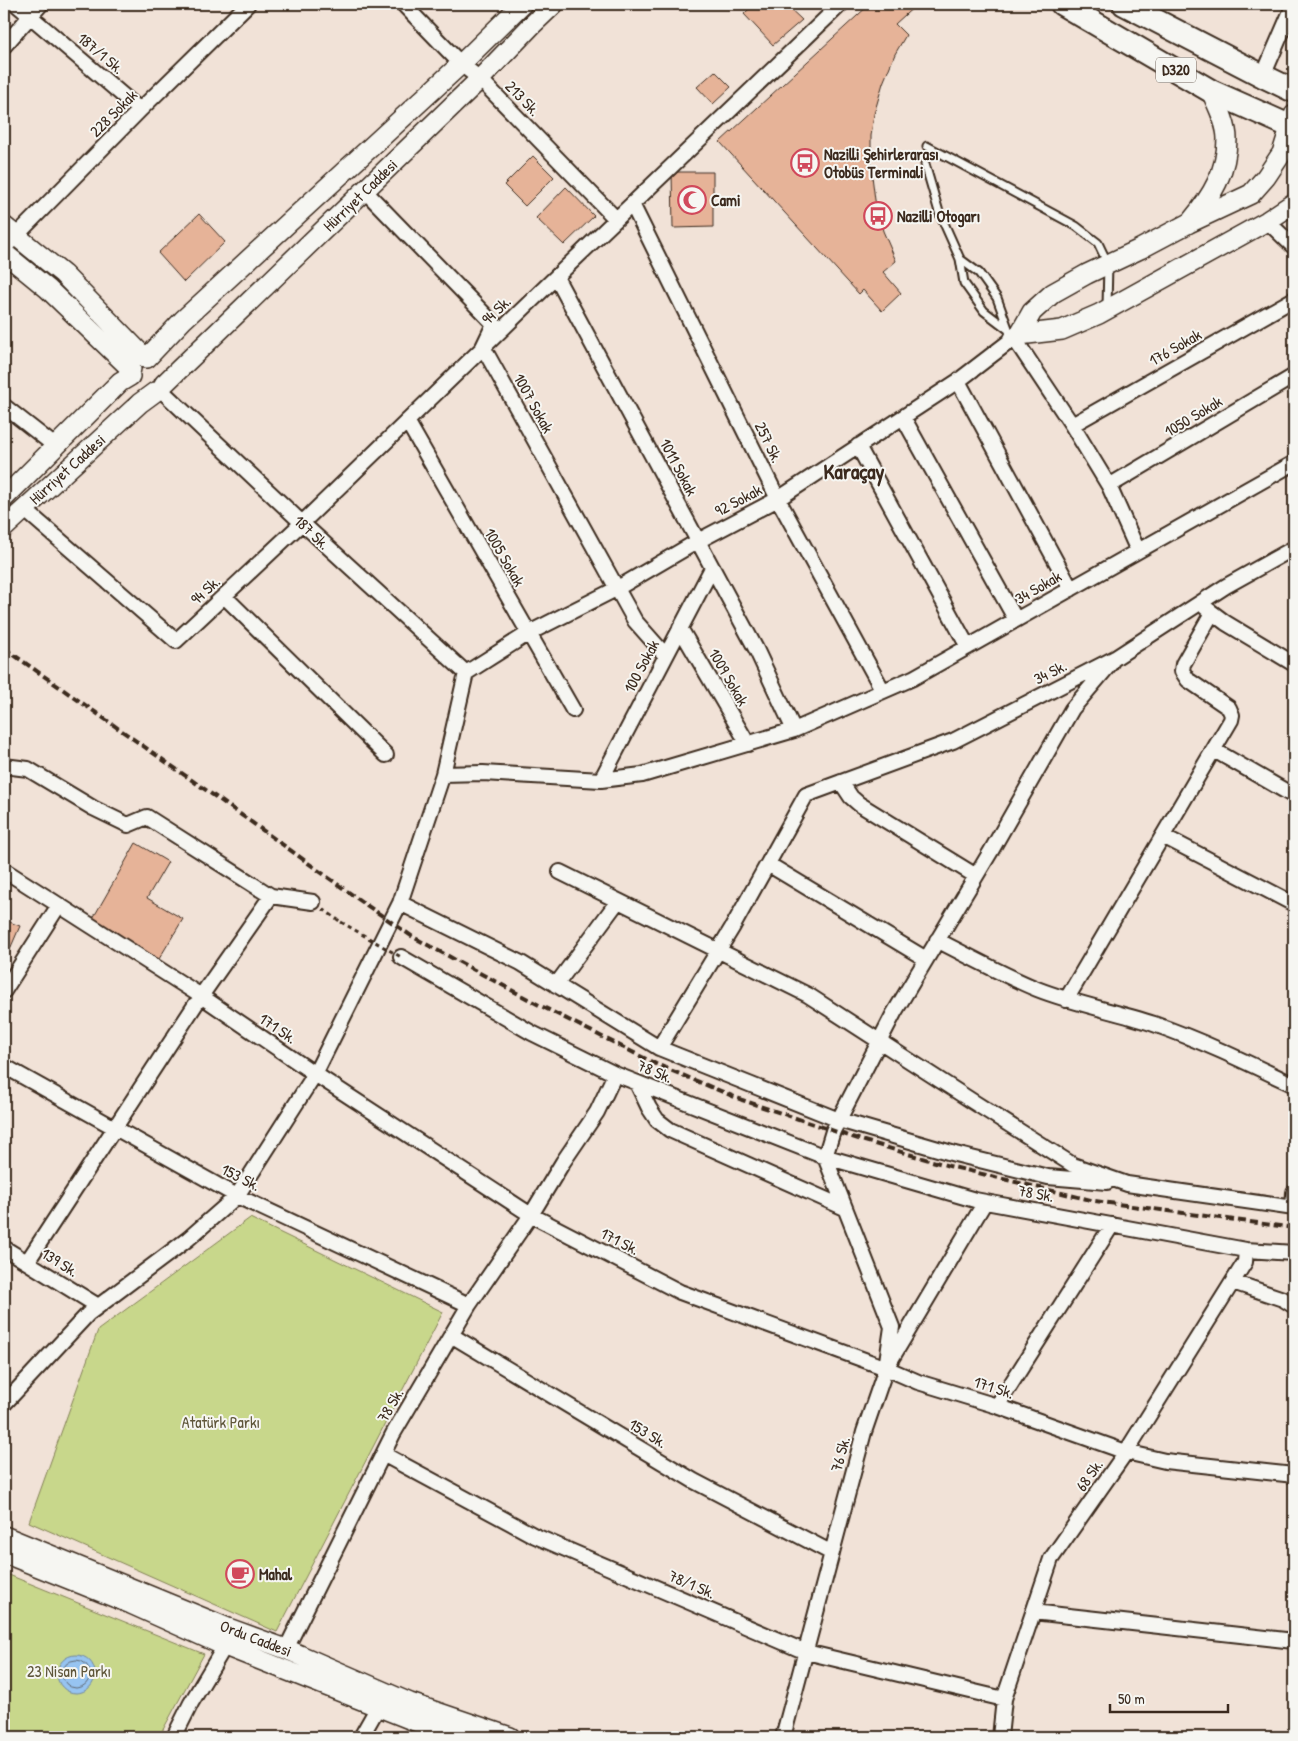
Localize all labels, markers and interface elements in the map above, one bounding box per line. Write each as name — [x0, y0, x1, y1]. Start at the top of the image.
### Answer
street label: 187/1 Sk. — [73, 27, 129, 79]
road number: D320 — [1156, 58, 1196, 82]
street label: 213 Sk. — [501, 75, 545, 121]
street label: 228 Sokak — [84, 84, 142, 142]
place label: Nazilli Şehirlerarası Otobüs Terminali — [824, 143, 939, 183]
bus stop icon: Nazilli Şehirlerarası Otobüs Terminali — [790, 148, 820, 178]
street label: Hürriyet Caddesi — [318, 154, 402, 236]
mosque icon: Cami — [677, 185, 707, 215]
place label: Cami — [711, 189, 741, 211]
bus stop icon: Nazilli Otogarı — [863, 201, 893, 231]
place label: Nazilli Otogarı — [897, 205, 980, 228]
street label: 94 Sk. — [477, 291, 515, 329]
street label: 176 Sokak — [1145, 323, 1206, 371]
street label: 1007 Sokak — [509, 369, 560, 437]
street label: 1050 Sokak — [1160, 390, 1226, 442]
street label: 257 Sk. — [750, 418, 788, 466]
street label: Hürriyet Caddesi — [24, 429, 110, 509]
street label: 1011 Sokak — [655, 435, 703, 500]
district label: Karaçay — [824, 457, 885, 487]
street label: 92 Sokak — [711, 478, 766, 522]
street label: 187 Sk. — [289, 510, 335, 554]
street label: 1005 Sokak — [479, 524, 531, 590]
street label: 34 Sokak — [1011, 565, 1066, 609]
street label: 94 Sk. — [185, 571, 225, 609]
street label: 100 Sokak — [618, 635, 664, 696]
street label: 1009 Sokak — [704, 644, 754, 710]
street label: 34 Sk. — [1030, 654, 1070, 690]
street label: 171 Sk. — [255, 1008, 301, 1048]
street label: 78 Sk. — [634, 1054, 676, 1088]
street label: 153 Sk. — [218, 1158, 264, 1196]
street label: 78 Sk. — [1016, 1179, 1056, 1207]
street label: 171 Sk. — [597, 1222, 643, 1260]
street label: 139 Sk. — [37, 1242, 83, 1282]
street label: 171 Sk. — [971, 1370, 1017, 1404]
street label: 78 Sk. — [371, 1384, 409, 1426]
park label: Atatürk Parkı — [182, 1411, 260, 1433]
street label: 153 Sk. — [625, 1413, 671, 1453]
street label: 76 Sk. — [825, 1434, 855, 1474]
street label: 68 Sk. — [1070, 1455, 1108, 1495]
cafe icon: Mahal — [225, 1559, 255, 1589]
place label: Mahal — [259, 1563, 293, 1585]
street label: 78/1 Sk. — [665, 1564, 719, 1604]
street label: Ordu Caddesi — [217, 1614, 295, 1662]
park label: 23 Nisan Parkı — [27, 1660, 111, 1682]
scale bar — [1110, 1681, 1228, 1713]
text: 50 m — [1118, 1688, 1145, 1709]

